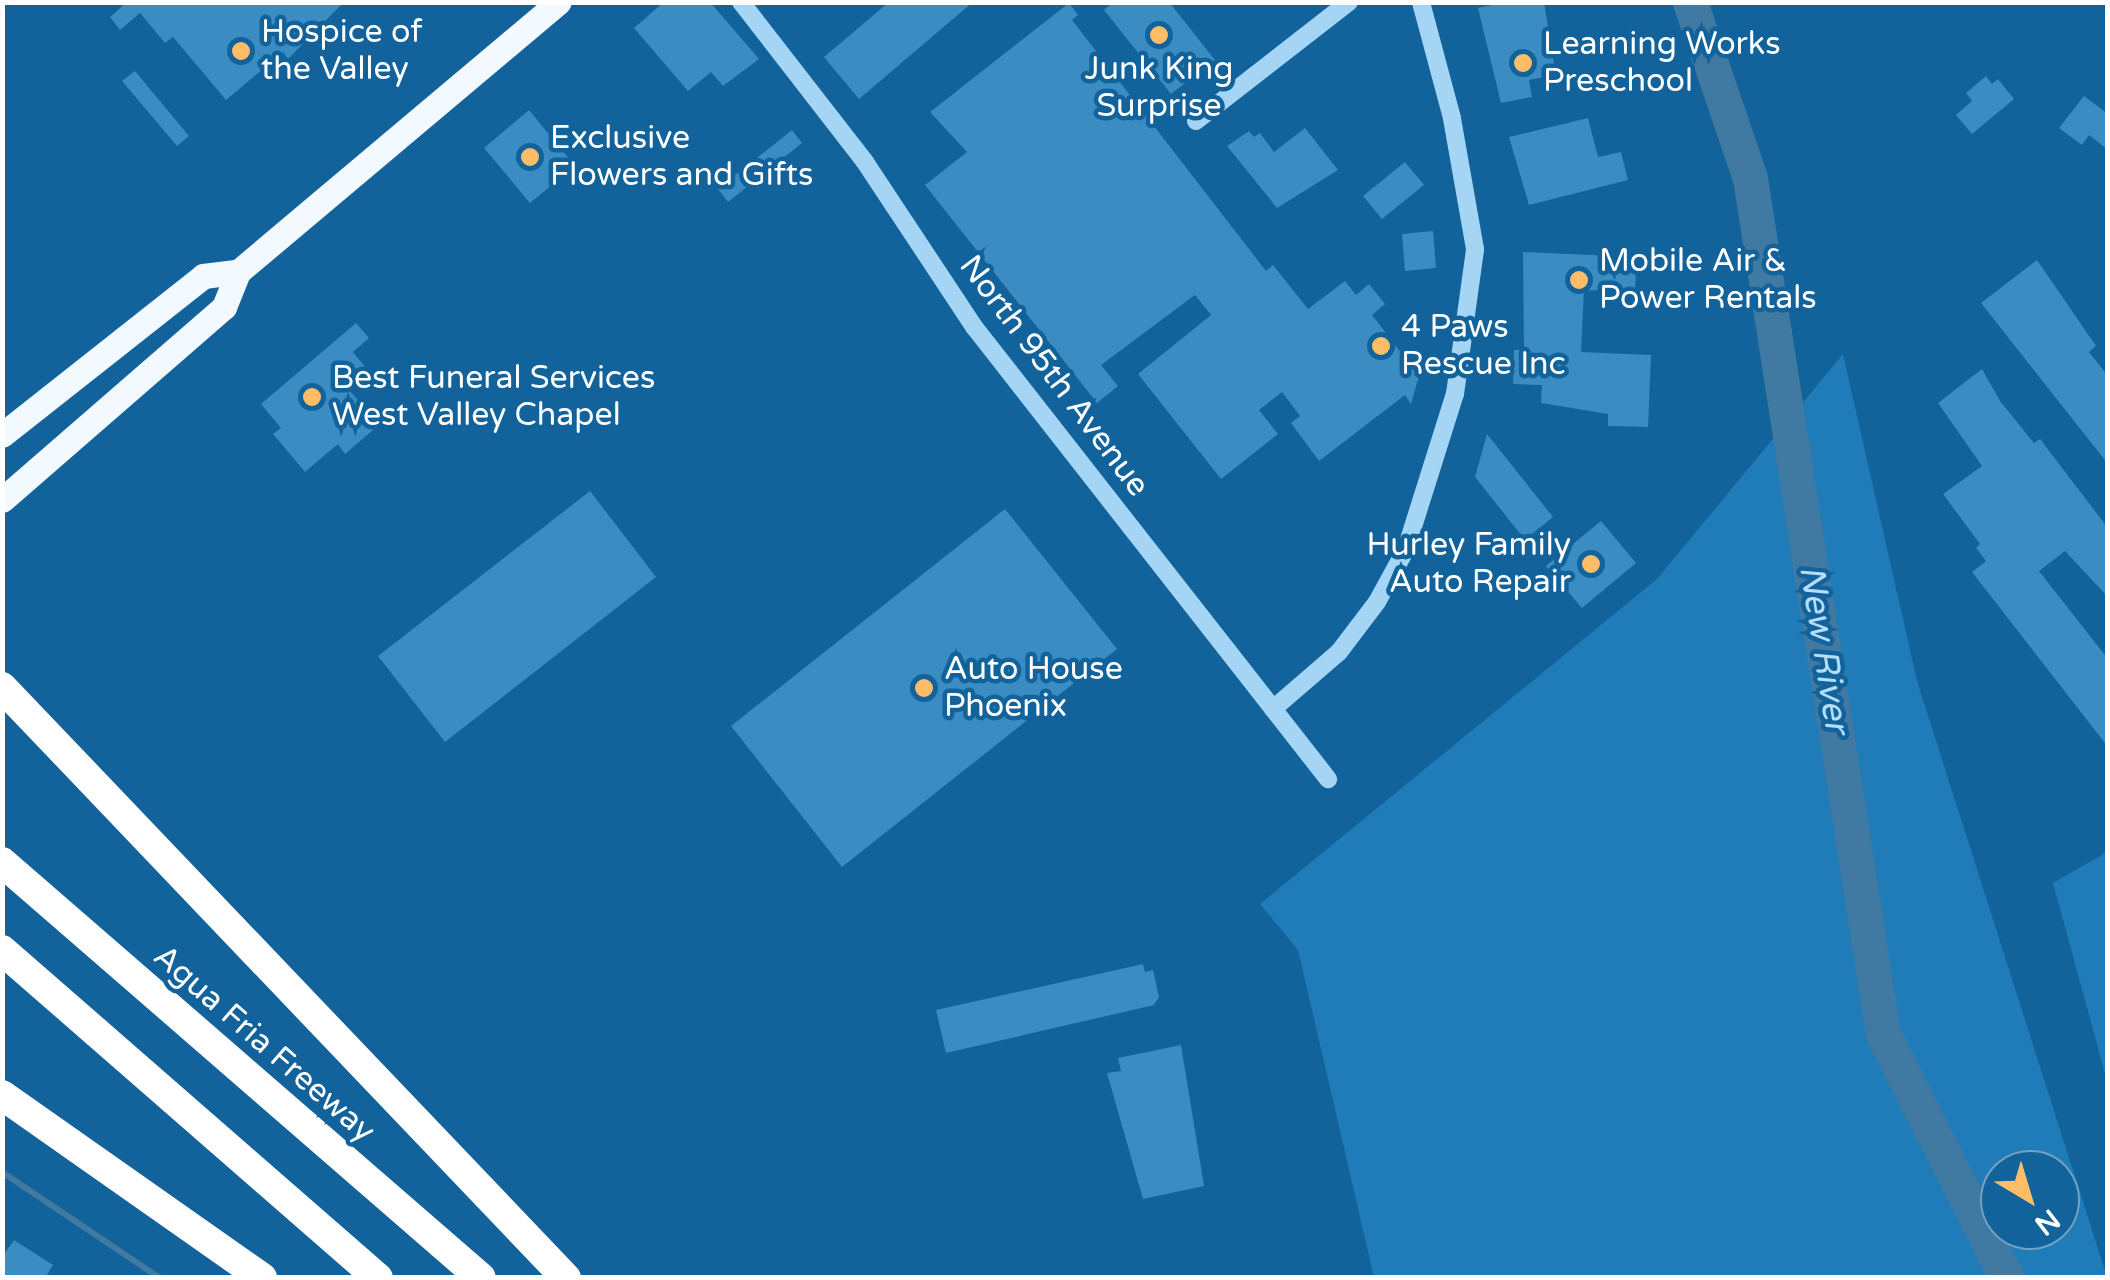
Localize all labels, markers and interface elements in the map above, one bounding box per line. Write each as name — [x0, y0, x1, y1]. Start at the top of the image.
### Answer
place label: Hospice of the Valley — [261, 14, 423, 89]
marker: Junk King Surprise — [1148, 24, 1170, 46]
place label: Learning Works Preschool — [1543, 26, 1781, 101]
marker: Hospice of the Valley — [230, 40, 252, 62]
place label: Junk King Surprise — [1085, 51, 1233, 126]
marker: Learning Works Preschool — [1512, 52, 1534, 74]
place label: Exclusive Flowers and Gifts — [550, 120, 813, 195]
marker: Exclusive Flowers and Gifts — [519, 146, 541, 168]
place label: Mobile Air & Power Rentals — [1599, 243, 1817, 318]
street label: North 95th Avenue — [951, 248, 1157, 504]
marker: Mobile Air & Power Rentals — [1568, 269, 1590, 291]
place label: 4 Paws Rescue Inc — [1401, 309, 1566, 384]
marker: 4 Paws Rescue Inc — [1370, 335, 1392, 357]
place label: Best Funeral Services West Valley Chapel — [332, 360, 655, 435]
marker: Best Funeral Services West Valley Chapel — [301, 386, 323, 408]
place label: Hurley Family Auto Repair — [1367, 527, 1571, 602]
marker: Hurley Family Auto Repair — [1580, 553, 1602, 575]
water label: New River — [1790, 562, 1858, 736]
place label: Auto House Phoenix — [944, 651, 1123, 726]
marker: Auto House Phoenix — [913, 677, 935, 699]
street label: Agua Fria Freeway — [145, 937, 383, 1151]
north arrow — [1980, 1150, 2080, 1250]
text: N — [2028, 1202, 2067, 1242]

